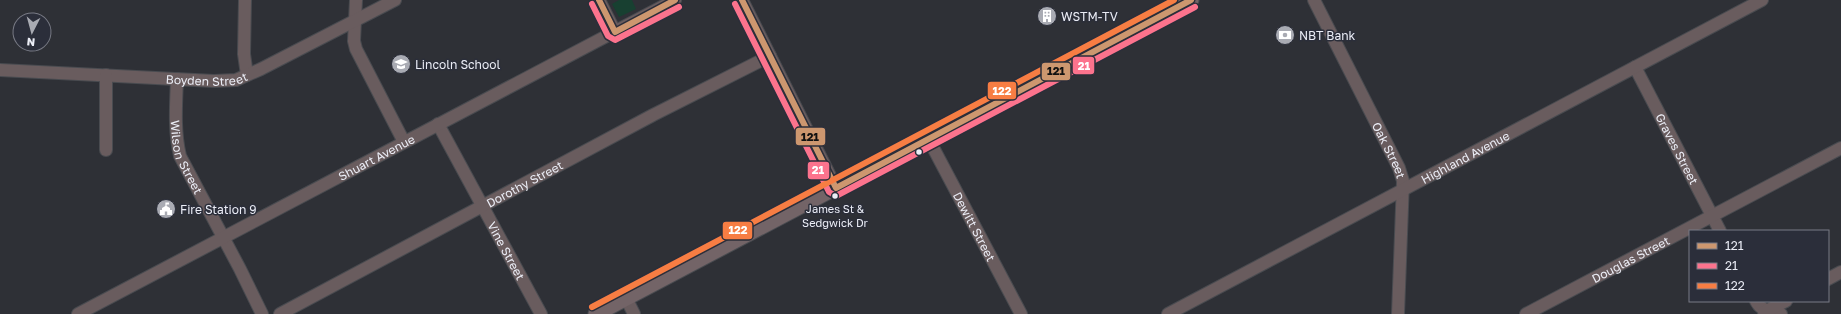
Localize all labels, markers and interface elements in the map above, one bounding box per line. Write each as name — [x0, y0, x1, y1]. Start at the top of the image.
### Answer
building icon: WSTM-TV — [1036, 5, 1058, 27]
place label: WSTM-TV — [1061, 9, 1118, 24]
north arrow — [12, 12, 52, 52]
bank icon: NBT Bank — [1274, 24, 1296, 46]
place label: NBT Bank — [1299, 28, 1356, 43]
text: N — [26, 36, 36, 49]
school or university icon: Lincoln School — [390, 53, 412, 75]
line badge: 21 — [1072, 56, 1095, 75]
place label: Lincoln School — [415, 57, 500, 72]
text: 21 — [1078, 59, 1091, 72]
line badge: 121 — [1041, 62, 1071, 81]
text: 121 — [1047, 64, 1065, 77]
street label: Boyden Street — [165, 68, 250, 89]
line badge: 122 — [987, 81, 1017, 100]
text: 122 — [992, 84, 1012, 97]
street label: Graves Street — [1653, 111, 1702, 187]
street label: Oak Street — [1369, 119, 1409, 180]
street label: Wilson Street — [168, 120, 206, 197]
line badge: 121 — [795, 127, 826, 146]
street label: Highland Avenue — [1418, 127, 1512, 186]
text: 121 — [801, 130, 819, 143]
street label: Shuart Avenue — [335, 131, 417, 183]
unlabelled marker — [914, 147, 924, 157]
street label: Dorothy Street — [484, 157, 565, 210]
line badge: 21 — [807, 161, 830, 180]
text: 21 — [812, 163, 825, 176]
street label: Dewitt Street — [950, 189, 999, 264]
marker: James St & Sedgwick Dr — [830, 191, 840, 201]
public building icon: Fire Station 9 — [155, 198, 177, 220]
place label: Fire Station 9 — [180, 202, 257, 217]
place label: James St & Sedgwick Dr — [802, 202, 869, 229]
street label: Vine Street — [485, 219, 529, 283]
line badge: 122 — [722, 221, 753, 240]
text: 122 — [728, 223, 748, 236]
legend — [1689, 230, 1829, 302]
street label: Douglas Street — [1589, 232, 1672, 286]
text: 121 — [1725, 238, 1744, 253]
text: 21 — [1725, 258, 1738, 273]
text: 122 — [1725, 278, 1745, 293]

